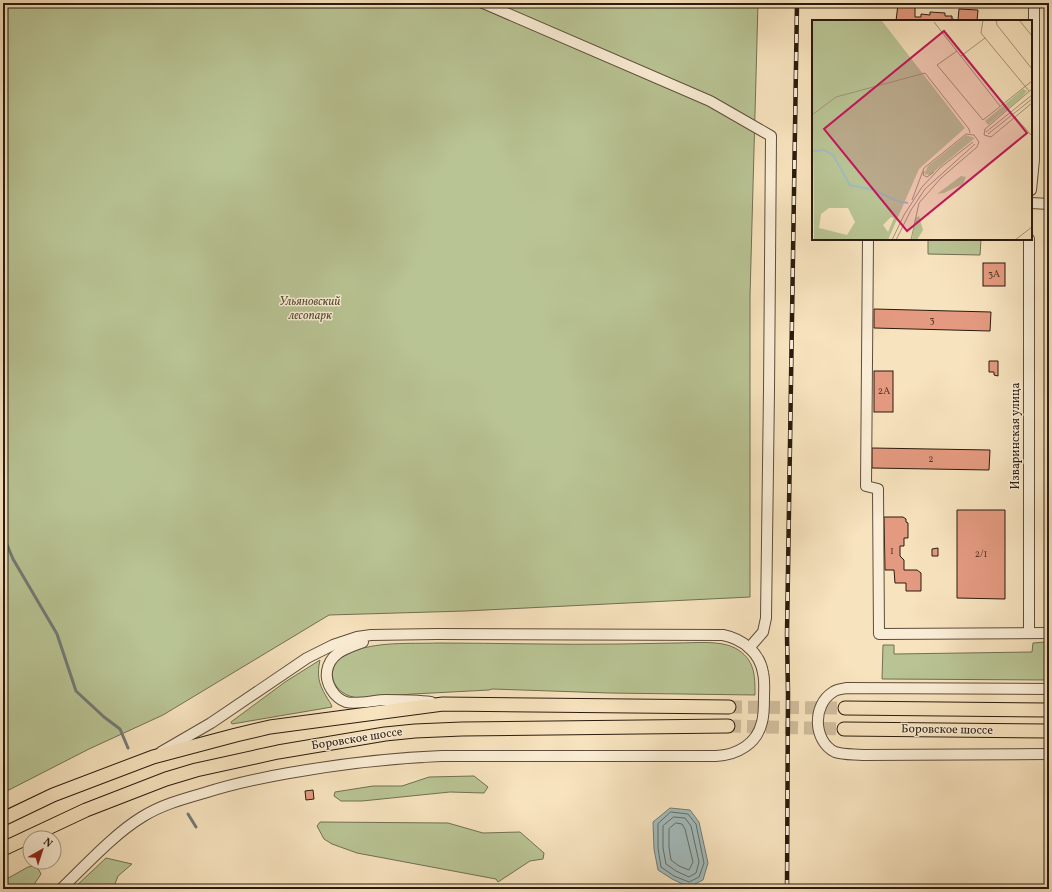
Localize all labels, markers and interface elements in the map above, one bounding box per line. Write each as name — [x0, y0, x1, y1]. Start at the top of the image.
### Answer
inset map — [812, 20, 1032, 240]
house number: 3А — [988, 267, 1000, 281]
park label: Ульяновский лесопарк — [280, 294, 340, 324]
house number: 3 — [929, 313, 935, 327]
street label: Изваринская улица — [1008, 383, 1024, 489]
house number: 2А — [878, 384, 890, 398]
house number: 2 — [928, 452, 934, 466]
house number: 1 — [890, 544, 894, 558]
house number: 2/1 — [975, 547, 987, 561]
street label: Боровское шоссе — [901, 721, 993, 739]
street label: Боровское шоссе — [310, 724, 404, 754]
north arrow — [22, 830, 62, 870]
text: N — [40, 835, 55, 852]

